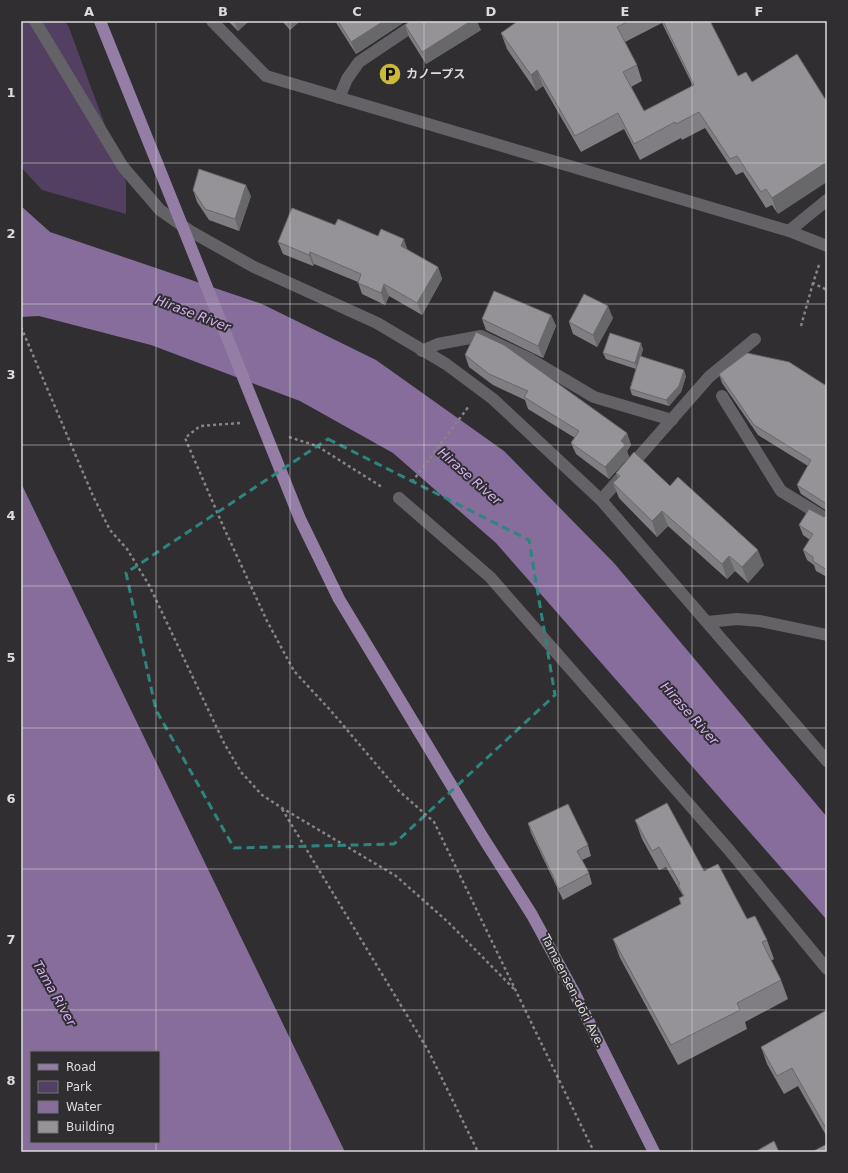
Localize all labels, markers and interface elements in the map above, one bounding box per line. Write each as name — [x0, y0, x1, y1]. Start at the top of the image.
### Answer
text: A — [84, 4, 94, 19]
text: B — [218, 4, 228, 19]
text: C — [352, 4, 362, 19]
text: D — [486, 4, 497, 19]
text: E — [621, 4, 629, 19]
text: F — [755, 4, 763, 19]
parking icon: カノープス — [377, 61, 403, 87]
place label: カノープス — [406, 67, 465, 81]
text: 1 — [6, 85, 16, 100]
text: 2 — [6, 226, 16, 241]
water label: Hirase River — [153, 292, 234, 335]
text: 3 — [6, 367, 16, 382]
water label: Hirase River — [435, 445, 506, 509]
text: 4 — [6, 508, 16, 523]
text: 5 — [6, 650, 16, 665]
water label: Hirase River — [658, 679, 723, 749]
text: 6 — [6, 791, 16, 806]
street label: Tamaensen-dōri Ave. — [538, 931, 608, 1050]
text: 7 — [6, 932, 16, 947]
water label: Tama River — [30, 958, 80, 1030]
legend — [30, 1051, 160, 1143]
text: Road — [66, 1060, 96, 1074]
text: 8 — [6, 1073, 16, 1088]
text: Park — [66, 1080, 92, 1094]
text: Water — [66, 1100, 102, 1114]
text: Building — [66, 1120, 115, 1134]

